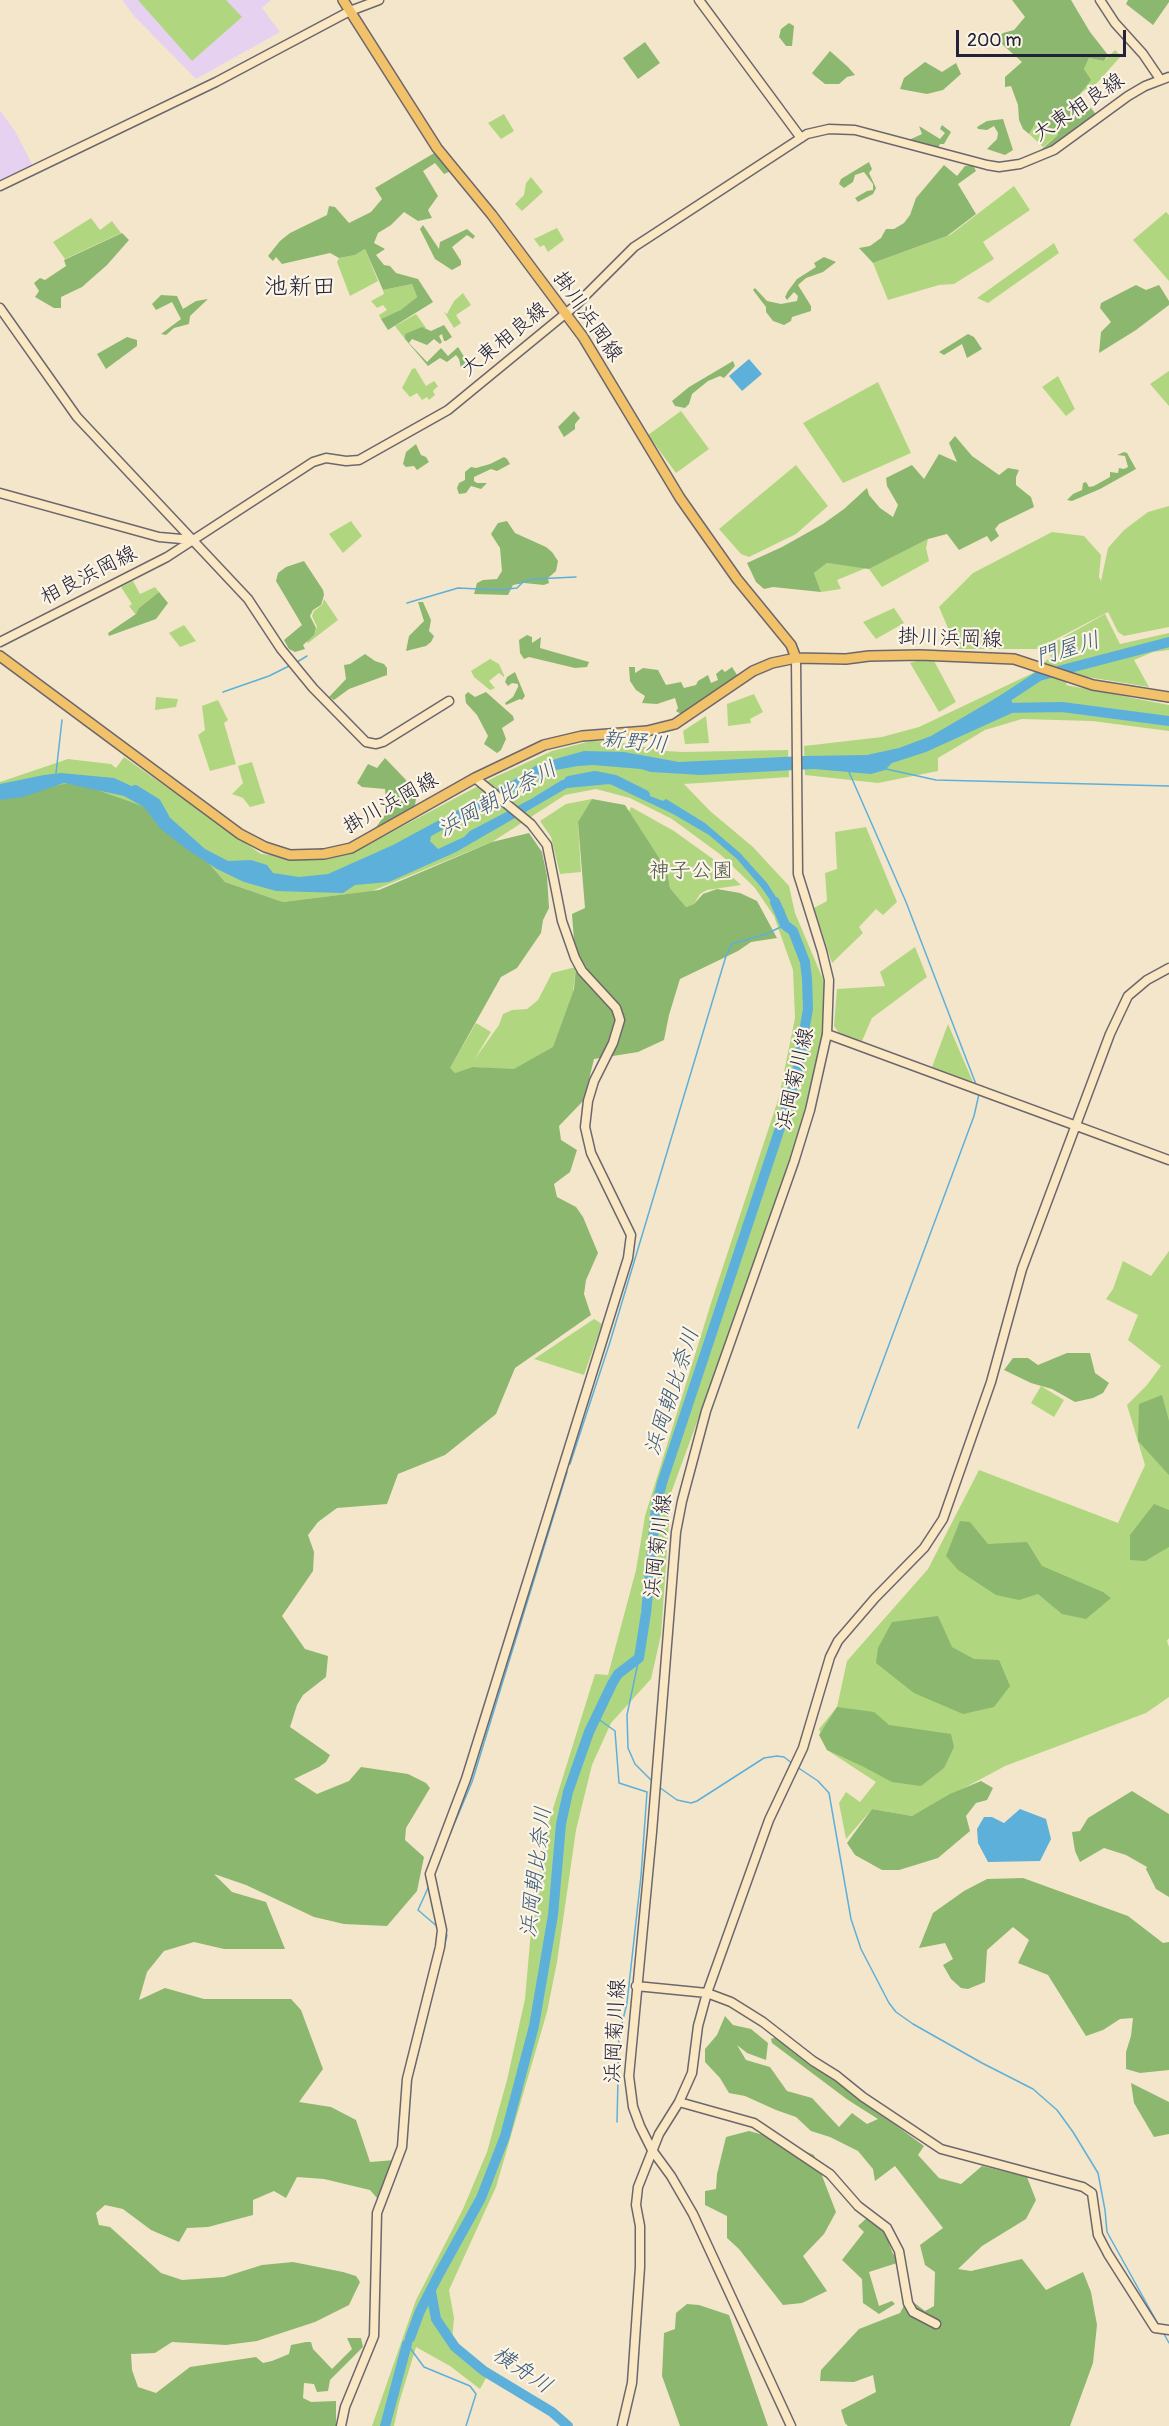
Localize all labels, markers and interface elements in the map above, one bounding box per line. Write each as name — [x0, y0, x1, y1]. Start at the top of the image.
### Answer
scale bar — [959, 18, 1128, 56]
text: 200 m — [967, 29, 1022, 52]
street label: 大東相良線 — [1028, 68, 1130, 148]
street label: 掛川浜岡線 — [547, 267, 627, 367]
district label: 池新田 — [264, 274, 336, 302]
street label: 大東相良線 — [456, 297, 554, 383]
street label: 相良浜岡線 — [37, 541, 141, 611]
street label: 掛川浜岡線 — [897, 625, 1003, 653]
water label: 門屋川 — [1033, 628, 1103, 672]
water label: 新野川 — [601, 726, 669, 760]
water label: 浜岡朝比奈川 — [434, 756, 562, 844]
street label: 掛川浜岡線 — [339, 768, 443, 840]
park label: 神子公園 — [649, 859, 733, 885]
street label: 浜岡菊川線 — [772, 1025, 820, 1133]
water label: 浜岡朝比奈川 — [640, 1325, 706, 1459]
street label: 浜岡菊川線 — [640, 1492, 678, 1600]
water label: 浜岡朝比奈川 — [516, 1805, 558, 1939]
street label: 浜岡菊川線 — [601, 1978, 631, 2084]
water label: 横舟川 — [487, 2342, 557, 2400]

